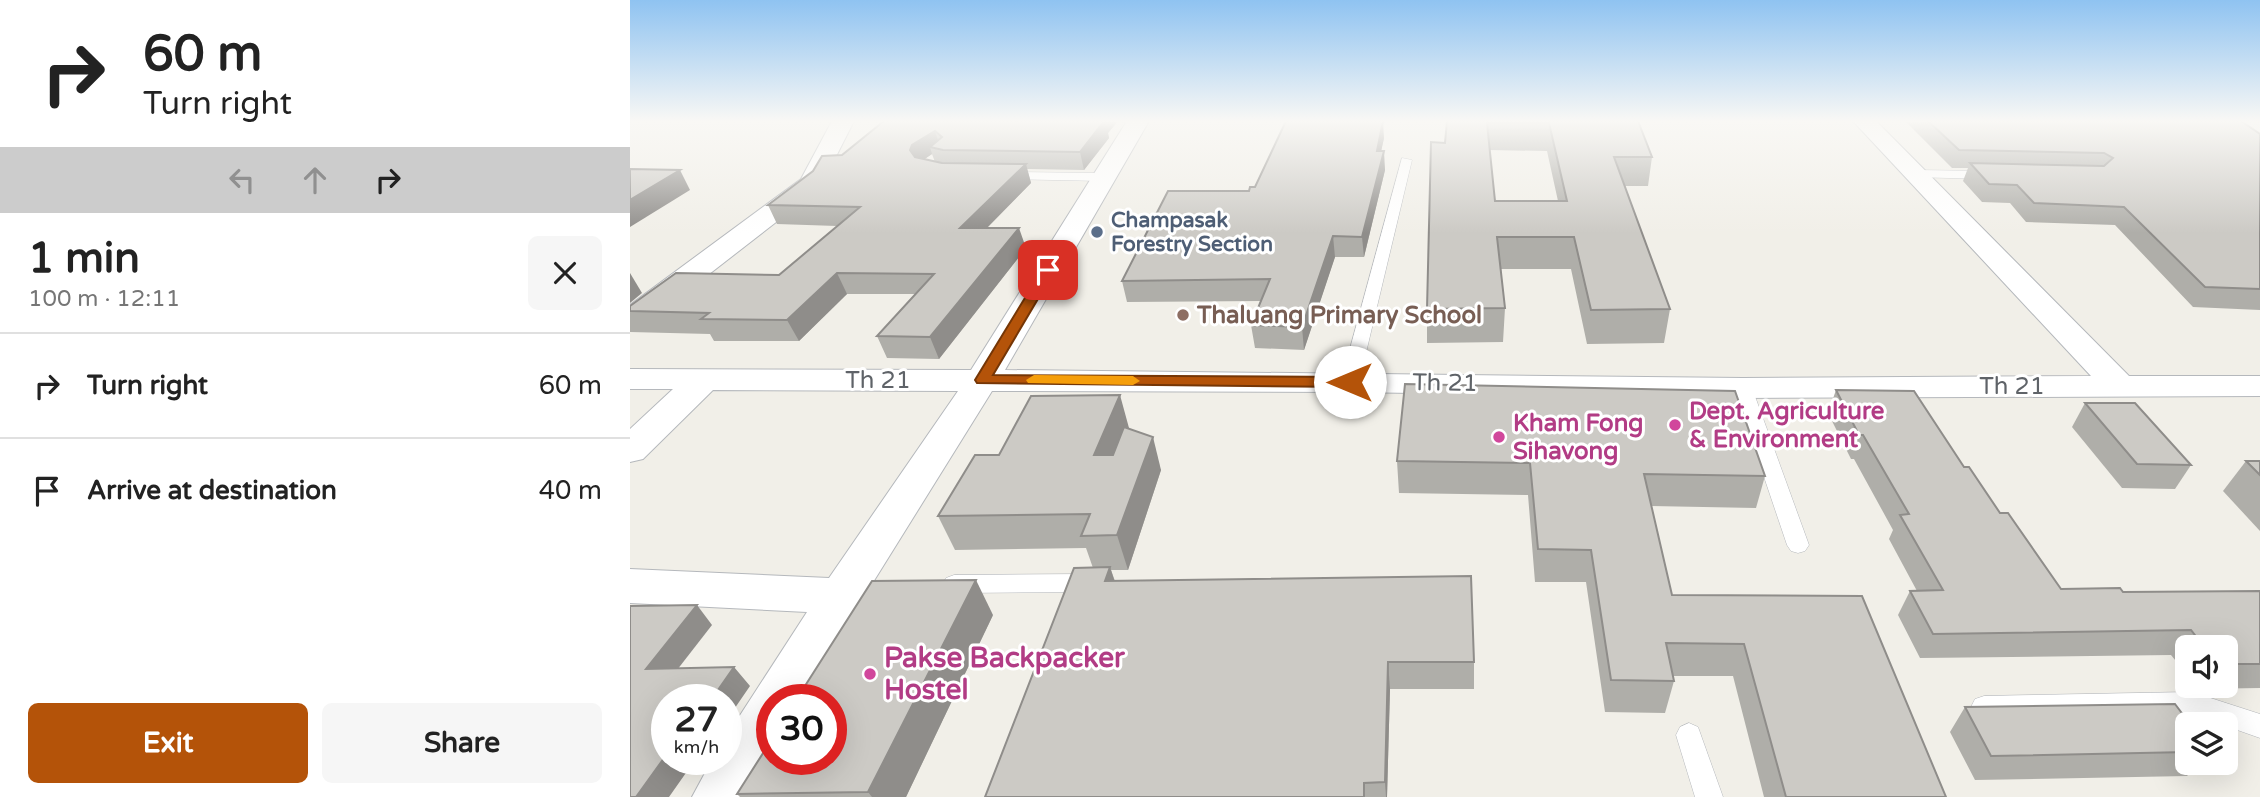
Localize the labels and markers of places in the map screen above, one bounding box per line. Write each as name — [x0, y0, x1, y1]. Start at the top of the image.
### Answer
place label: Champasak Forestry Section — [1111, 208, 1273, 257]
marker: Champasak Forestry Section — [1089, 224, 1105, 240]
pin — [1018, 240, 1078, 300]
place label: Thaluang Primary School — [1196, 301, 1482, 330]
marker: Thaluang Primary School — [1175, 307, 1191, 323]
place label: Dept. Agriculture & Environment — [1689, 397, 1885, 454]
place label: Kham Fong Sihavong — [1513, 409, 1643, 466]
marker: Dept. Agriculture & Environment — [1667, 417, 1683, 433]
marker: Kham Fong Sihavong — [1491, 429, 1507, 445]
place label: Pakse Backpacker Hostel — [884, 641, 1126, 707]
marker: Pakse Backpacker Hostel — [862, 666, 878, 682]

